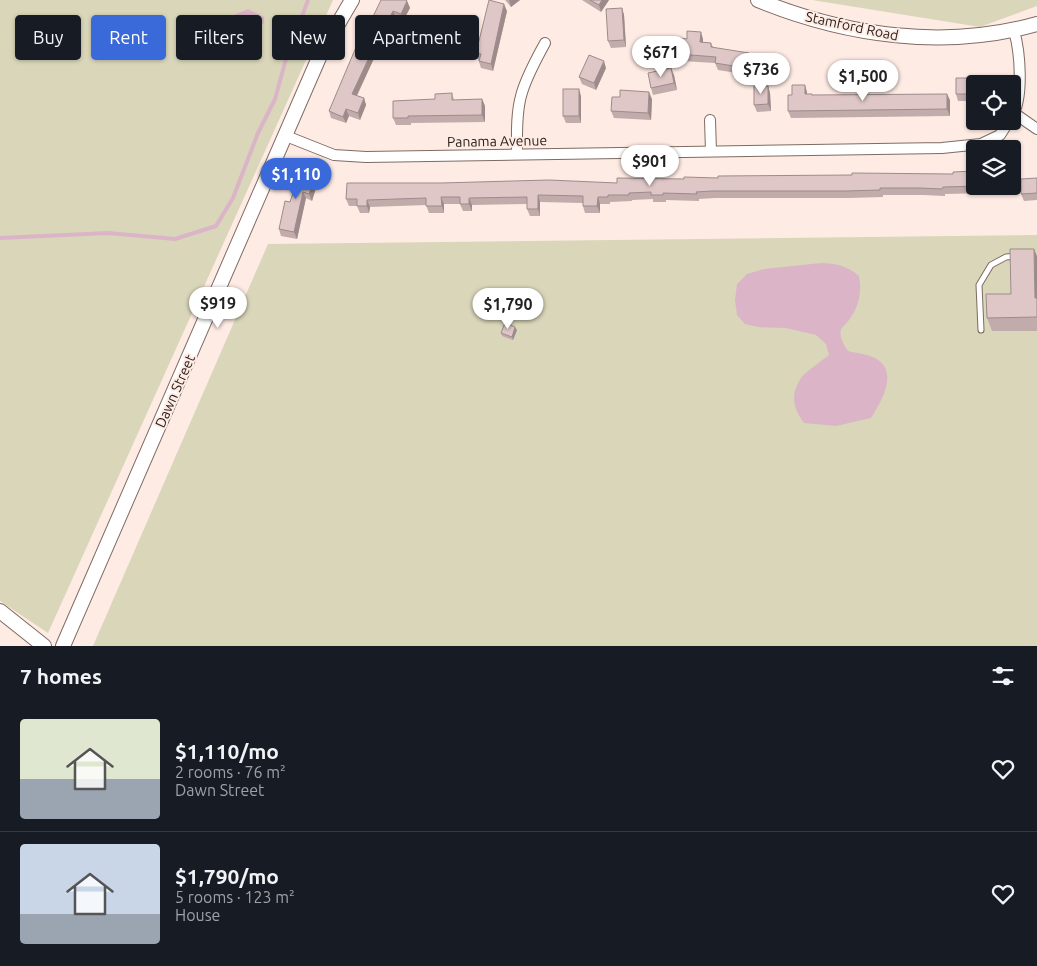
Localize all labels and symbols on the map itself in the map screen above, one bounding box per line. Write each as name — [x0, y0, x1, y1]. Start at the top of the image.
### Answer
street label: Stamford Road — [804, 8, 900, 44]
pin: $671 — [631, 36, 691, 78]
pin: $736 — [731, 52, 791, 95]
pin: $1,500 — [822, 59, 904, 102]
street label: Panama Avenue — [447, 132, 547, 150]
pin: $901 — [620, 144, 680, 187]
pin: $1,110 — [255, 158, 337, 200]
pin: $919 — [188, 286, 248, 329]
pin: $1,790 — [467, 288, 549, 330]
street label: Dawn Street — [152, 352, 198, 430]

